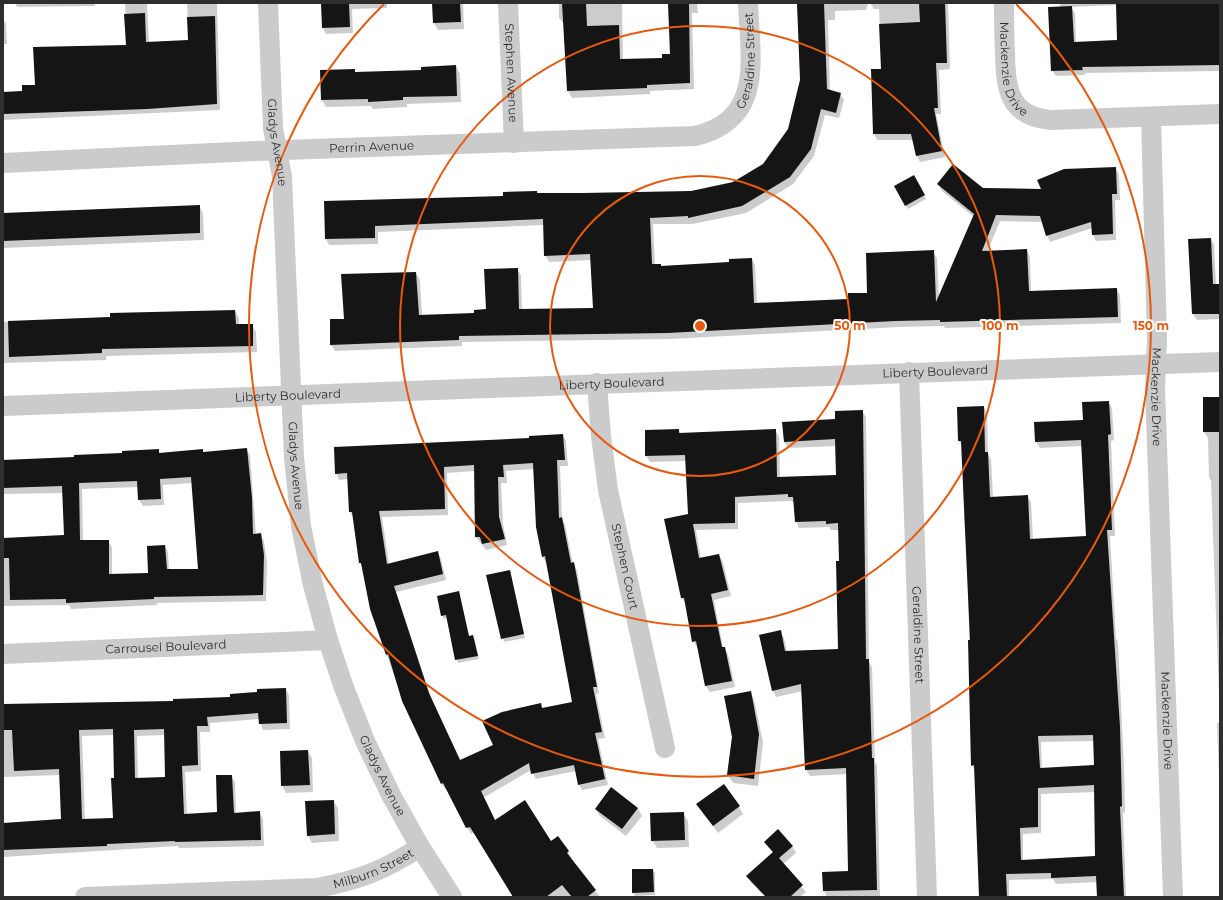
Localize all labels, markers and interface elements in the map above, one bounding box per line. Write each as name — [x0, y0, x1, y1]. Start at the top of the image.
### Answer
street label: Geraldine Street — [732, 12, 758, 111]
street label: Mackenzie Drive — [997, 21, 1031, 119]
street label: Stephen Avenue — [502, 23, 521, 123]
street label: Gladys Avenue — [265, 98, 290, 187]
street label: Perrin Avenue — [329, 138, 414, 155]
text: 50 m — [834, 318, 866, 333]
text: 100 m — [982, 318, 1018, 333]
text: 150 m — [1133, 318, 1169, 333]
centre of rings — [693, 319, 707, 333]
street label: Mackenzie Drive — [1148, 347, 1165, 446]
street label: Liberty Boulevard — [882, 362, 989, 381]
street label: Liberty Boulevard — [558, 374, 665, 393]
street label: Liberty Boulevard — [235, 386, 341, 405]
street label: Gladys Avenue — [285, 421, 307, 511]
street label: Stephen Court — [609, 522, 642, 611]
street label: Geraldine Street — [909, 586, 928, 684]
street label: Carrousel Boulevard — [105, 636, 227, 657]
street label: Mackenzie Drive — [1158, 671, 1177, 770]
street label: Gladys Avenue — [356, 733, 409, 818]
street label: Milburn Street — [331, 845, 416, 891]

